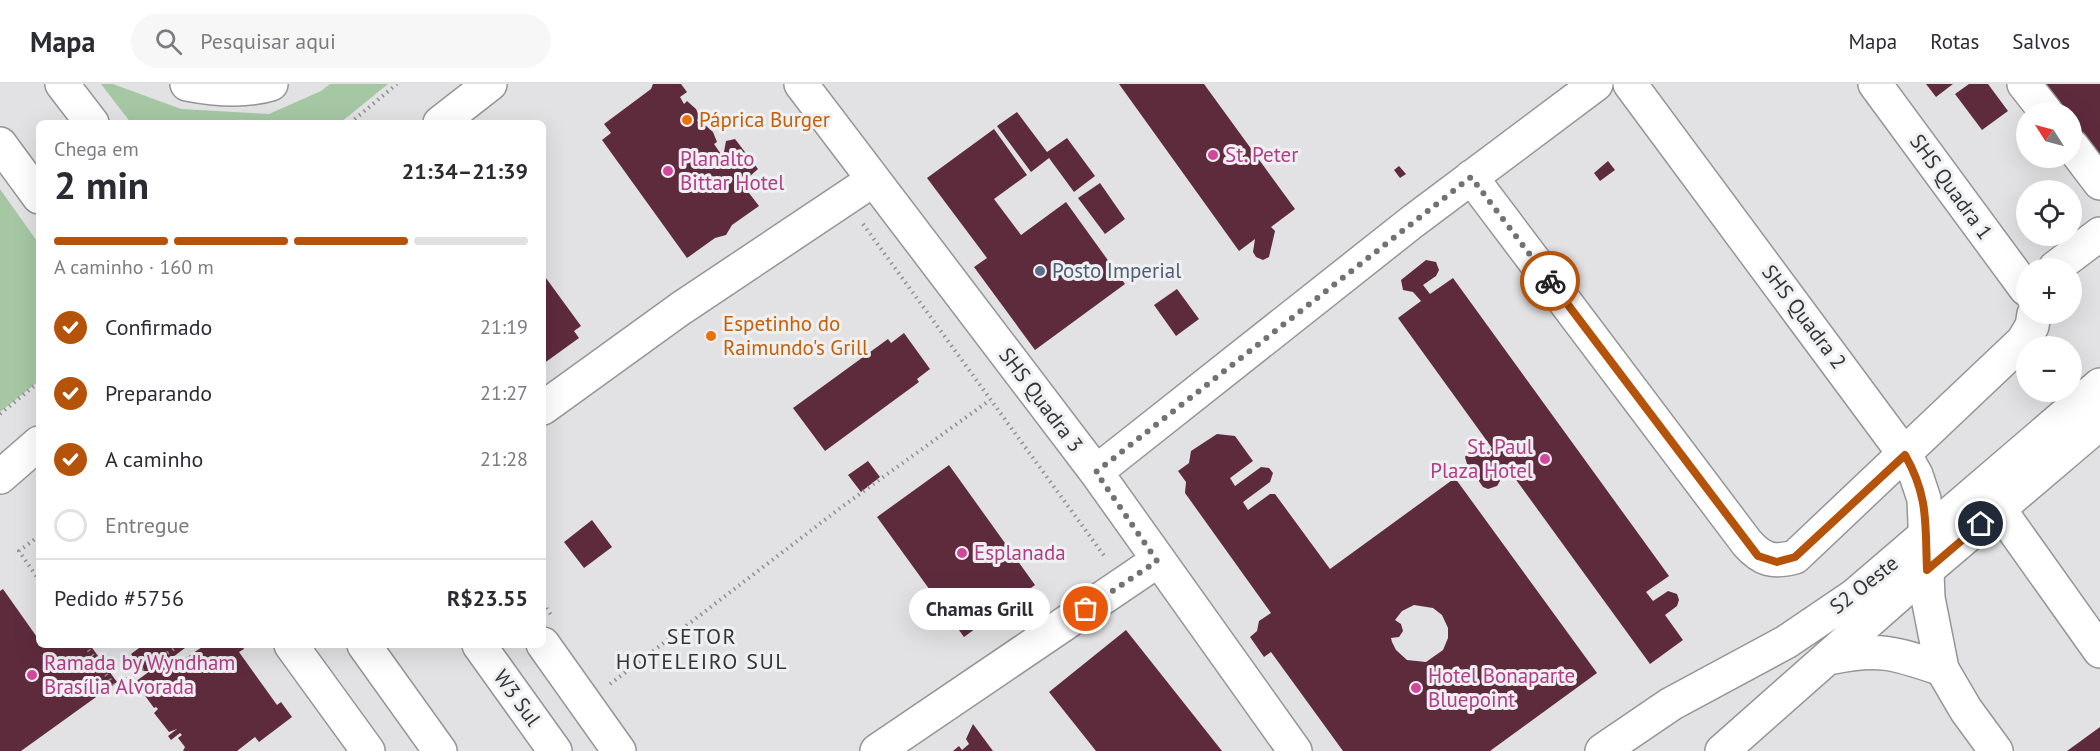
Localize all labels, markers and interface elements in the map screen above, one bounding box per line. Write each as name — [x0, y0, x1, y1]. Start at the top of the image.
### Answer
search box — [131, 14, 551, 68]
text: Mapa — [30, 23, 95, 60]
icon: search — [152, 25, 185, 58]
text: Pesquisar aqui — [200, 27, 336, 55]
text: Mapa — [1848, 28, 1897, 55]
text: Rotas — [1930, 28, 1979, 55]
text: Salvos — [2012, 28, 2070, 55]
north arrow — [2016, 102, 2082, 168]
map controls — [2016, 102, 2082, 402]
place label: Páprica Burger — [699, 106, 830, 133]
marker: Páprica Burger — [680, 113, 694, 127]
street label: SHS Quadra 1 — [1904, 129, 1999, 245]
text: Chega em — [54, 136, 139, 162]
place label: St. Peter — [1225, 141, 1298, 168]
place label: Planalto Bittar Hotel — [680, 145, 784, 196]
marker: St. Peter — [1206, 148, 1220, 162]
text: 21:34–21:39 — [402, 157, 528, 185]
text: 2 min — [54, 159, 149, 210]
marker: Planalto Bittar Hotel — [661, 164, 675, 178]
button: locate — [2016, 180, 2082, 246]
courier — [1520, 251, 1580, 311]
text: A caminho · 160 m — [54, 254, 214, 280]
place label: Posto Imperial — [1052, 257, 1181, 284]
button: + — [2016, 258, 2082, 324]
street label: SHS Quadra 2 — [1756, 259, 1853, 374]
marker: Posto Imperial — [1033, 264, 1047, 278]
icon: bike — [1534, 265, 1567, 298]
place label: Espetinho do Raimundo's Grill — [723, 310, 868, 361]
icon: check — [54, 311, 87, 344]
text: Confirmado — [105, 313, 212, 341]
text: 21:19 — [480, 314, 528, 340]
marker: Espetinho do Raimundo's Grill — [704, 329, 718, 343]
button: − — [2016, 336, 2082, 402]
street label: SHS Quadra 3 — [993, 342, 1090, 457]
icon: check — [54, 377, 87, 410]
text: Preparando — [105, 379, 212, 407]
text: 21:27 — [480, 380, 528, 406]
place label: St. Paul Plaza Hotel — [1430, 433, 1533, 484]
icon: check — [54, 443, 87, 476]
text: A caminho — [105, 445, 203, 473]
text: 21:28 — [480, 446, 528, 472]
marker: St. Paul Plaza Hotel — [1538, 452, 1552, 466]
pin — [1955, 498, 2006, 549]
icon: home — [1964, 507, 1997, 540]
text: Entregue — [105, 511, 190, 539]
place label: Esplanada — [974, 539, 1066, 566]
marker: Esplanada — [955, 546, 969, 560]
street label: S2 Oeste — [1824, 549, 1903, 620]
pin — [1060, 583, 1111, 634]
text: Pedido #5756 — [54, 584, 184, 612]
text: R$23.55 — [447, 584, 528, 612]
callout: Chamas Grill — [909, 588, 1050, 630]
icon: bag — [1069, 592, 1102, 625]
text: Chamas Grill — [926, 596, 1033, 622]
district label: SETOR HOTELEIRO SUL — [616, 622, 788, 675]
place label: Ramada by Wyndham Brasília Alvorada — [44, 649, 235, 700]
place label: Hotel Bonaparte Bluepoint — [1428, 662, 1575, 713]
street label: W3 Sul — [488, 664, 547, 731]
marker: Ramada by Wyndham Brasília Alvorada — [25, 668, 39, 682]
marker: Hotel Bonaparte Bluepoint — [1409, 681, 1423, 695]

